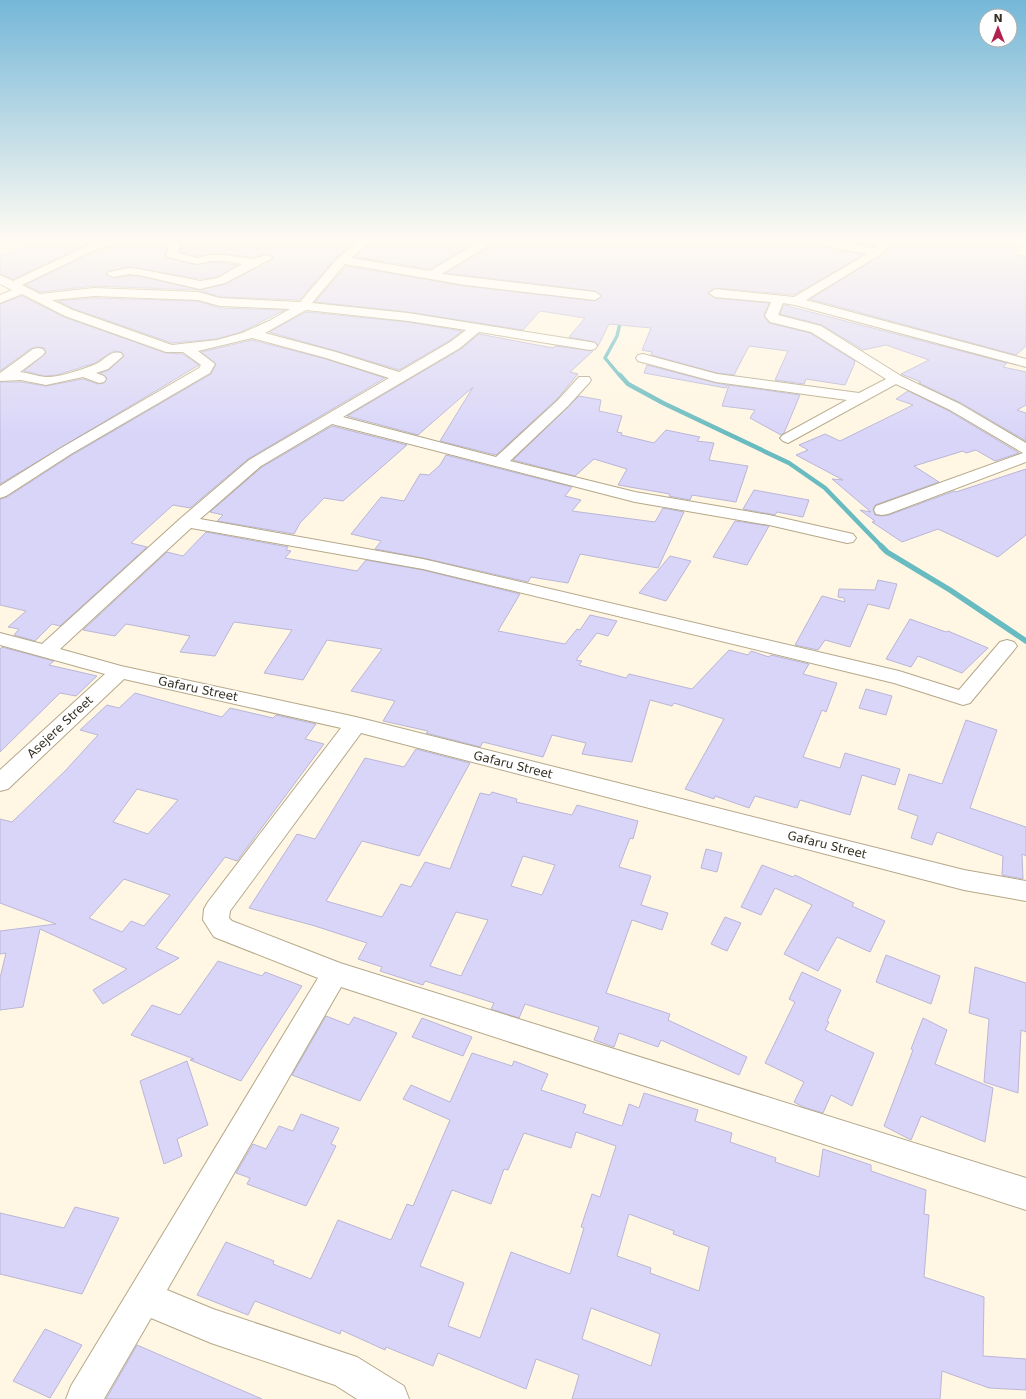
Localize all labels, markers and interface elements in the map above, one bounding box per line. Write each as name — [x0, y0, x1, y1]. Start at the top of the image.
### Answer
north arrow — [978, 8, 1018, 48]
text: N — [993, 12, 1003, 25]
street label: Gafaru Street — [157, 674, 239, 704]
street label: Asejere Street — [24, 693, 96, 761]
street label: Gafaru Street — [472, 748, 554, 782]
street label: Gafaru Street — [786, 828, 868, 862]

